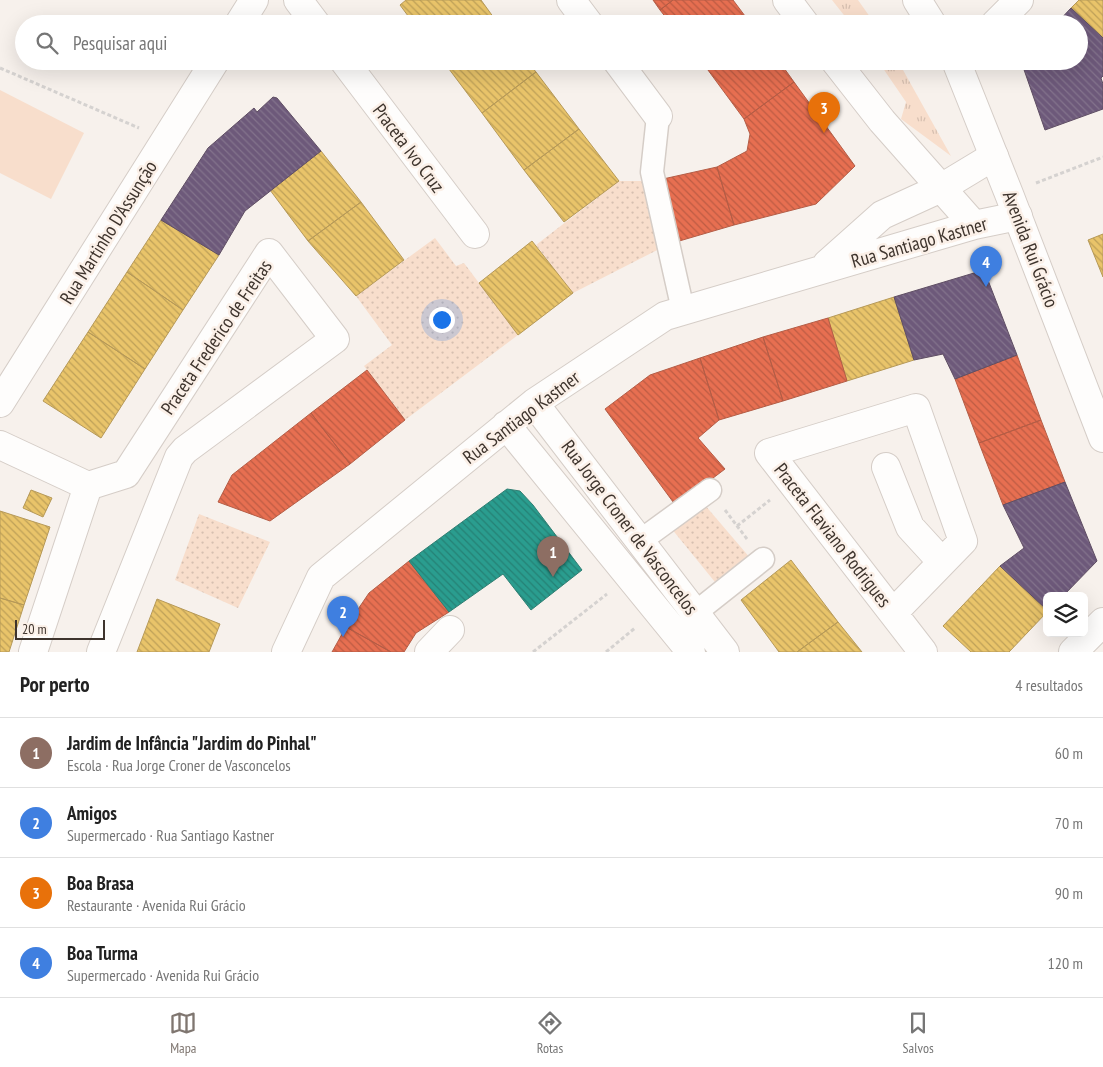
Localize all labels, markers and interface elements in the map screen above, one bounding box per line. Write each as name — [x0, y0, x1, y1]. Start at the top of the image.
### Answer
search box — [15, 15, 1088, 70]
icon: search — [33, 29, 61, 57]
text: Pesquisar aqui — [73, 31, 167, 55]
pin: 3 — [808, 92, 840, 133]
street label: Praceta Ivo Cruz — [368, 99, 450, 197]
street label: Rua Martinho D'Assunção — [54, 156, 162, 308]
street label: Avenida Rui Grácio — [998, 187, 1064, 311]
street label: Rua Santiago Kastner — [848, 211, 990, 273]
pin: 4 — [970, 246, 1002, 287]
street label: Praceta Frederico de Freitas — [155, 255, 277, 419]
your location — [429, 307, 455, 333]
street label: Rua Santiago Kastner — [458, 365, 585, 469]
street label: Rua Jorge Croner de Vasconcelos — [557, 435, 703, 619]
street label: Praceta Flaviano Rodrigues — [769, 458, 897, 612]
pin: 1 — [537, 536, 569, 577]
map controls — [1043, 592, 1088, 637]
button: layers — [1043, 592, 1088, 637]
pin: 2 — [327, 596, 359, 637]
scale bar — [15, 617, 105, 640]
text: 20 m — [22, 620, 47, 638]
text: Por perto — [20, 671, 90, 698]
text: 4 resultados — [1015, 675, 1083, 695]
text: Jardim de Infância "Jardim do Pinhal" — [67, 731, 317, 755]
text: 1 — [32, 743, 40, 763]
text: 60 m — [1055, 743, 1083, 763]
text: Escola · Rua Jorge Croner de Vasconcelos — [67, 755, 291, 775]
text: Amigos — [67, 801, 117, 825]
text: 2 — [32, 813, 40, 833]
text: 70 m — [1055, 813, 1083, 833]
text: Supermercado · Rua Santiago Kastner — [67, 825, 274, 845]
text: Boa Brasa — [67, 871, 134, 895]
text: 3 — [32, 883, 40, 903]
text: 90 m — [1055, 883, 1083, 903]
text: Restaurante · Avenida Rui Grácio — [67, 895, 246, 915]
text: Boa Turma — [67, 941, 138, 965]
text: 4 — [32, 953, 40, 973]
text: 120 m — [1048, 953, 1083, 973]
text: Supermercado · Avenida Rui Grácio — [67, 965, 259, 985]
tab: Mapa — [169, 1009, 197, 1057]
tab: Rotas — [536, 1009, 564, 1057]
tab: Salvos — [903, 1009, 934, 1057]

